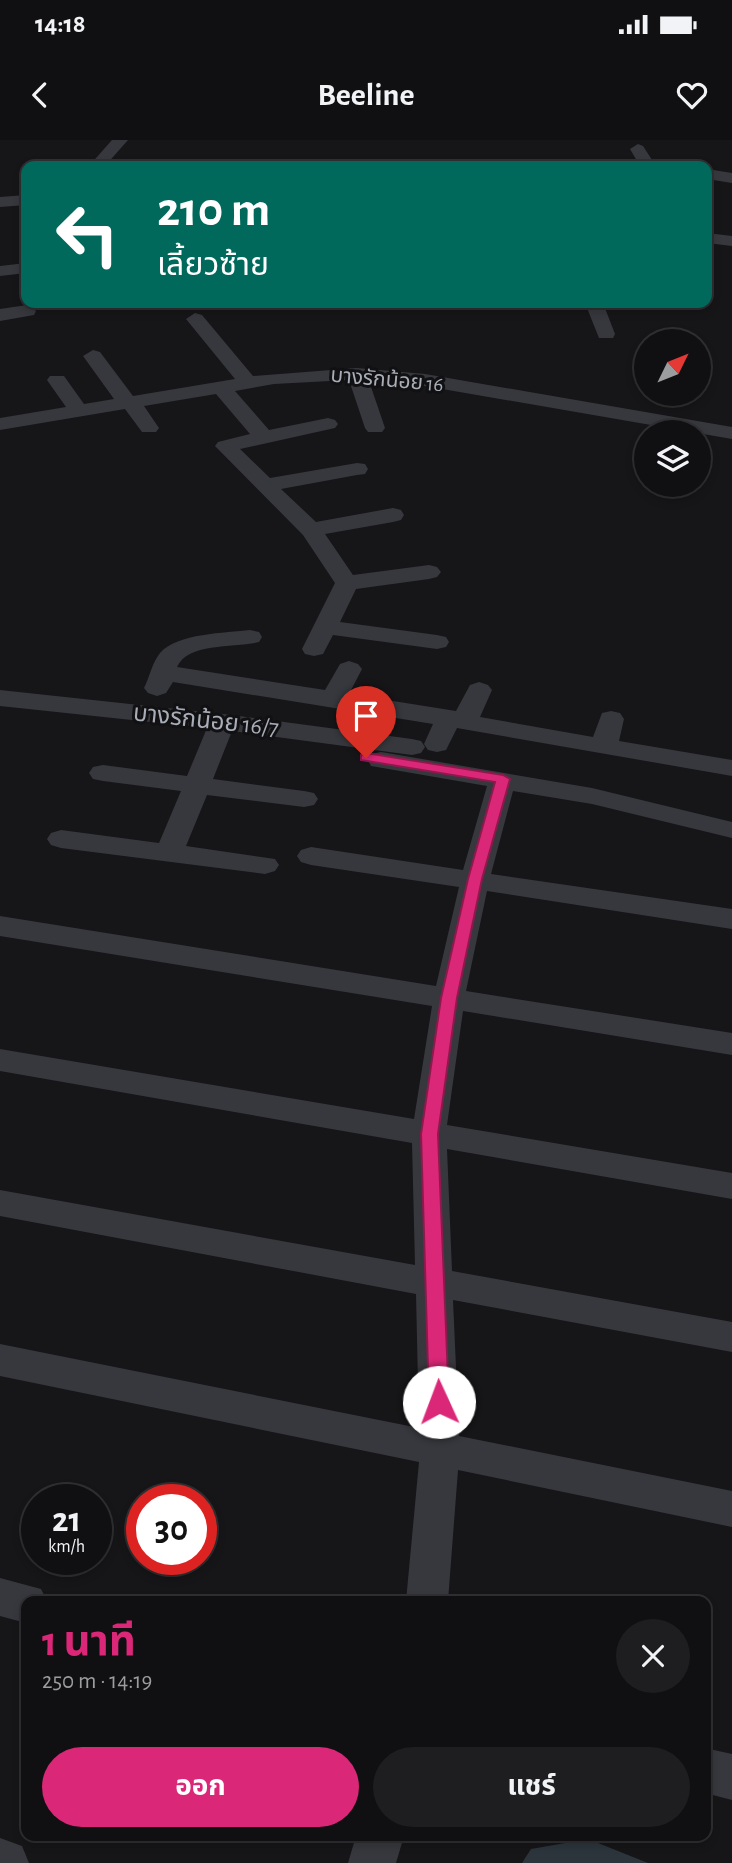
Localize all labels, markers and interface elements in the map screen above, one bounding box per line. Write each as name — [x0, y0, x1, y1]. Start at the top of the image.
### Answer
text: 14:18 — [35, 11, 86, 37]
icon: back — [21, 76, 59, 114]
icon: heart — [673, 76, 711, 114]
text: Beeline — [317, 79, 415, 111]
text: 210 m — [157, 186, 270, 235]
icon: left — [42, 189, 133, 280]
text: เลี้ยวซ้าย — [157, 249, 269, 281]
north arrow — [634, 329, 710, 406]
map controls — [634, 329, 711, 497]
street label: บางรักน้อย 16 — [330, 363, 445, 395]
button: layers — [634, 420, 711, 497]
pin — [336, 686, 396, 758]
icon: arrive — [347, 697, 385, 735]
street label: บางรักน้อย 16/7 — [132, 699, 280, 741]
position arrow — [402, 1365, 476, 1439]
speed limit sign: 30 — [126, 1484, 217, 1575]
text: 21 — [52, 1503, 81, 1538]
text: km/h — [48, 1538, 85, 1556]
button: close — [616, 1619, 690, 1693]
text: 1 นาที — [42, 1621, 136, 1663]
text: 250 m · 14:19 — [42, 1670, 152, 1693]
button: ออก — [42, 1747, 359, 1827]
button: แชร์ — [373, 1747, 690, 1827]

